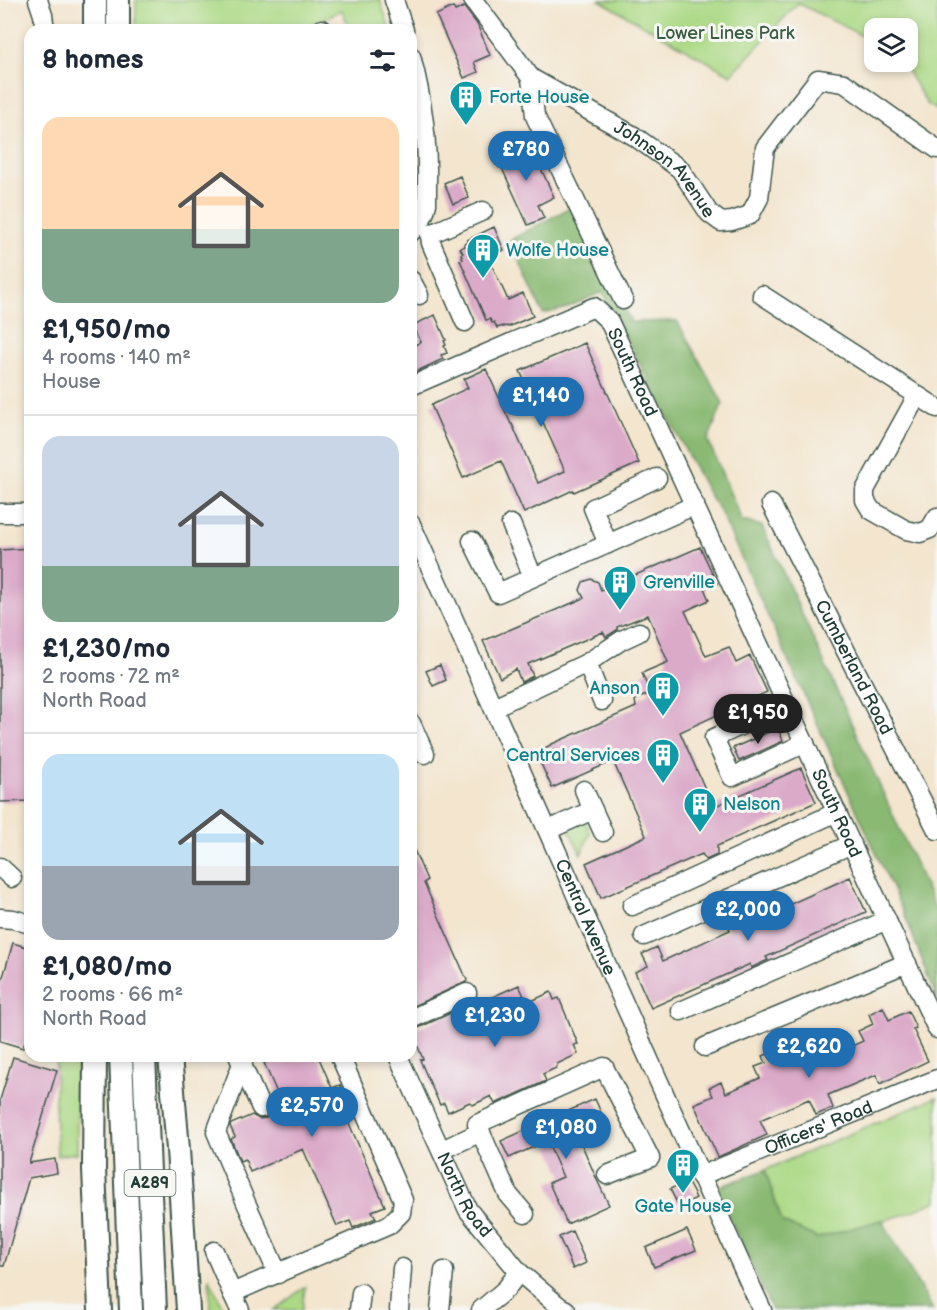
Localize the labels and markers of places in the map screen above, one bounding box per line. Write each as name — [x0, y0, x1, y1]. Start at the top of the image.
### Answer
building icon: Forte House — [448, 79, 484, 126]
place label: Forte House — [489, 87, 590, 108]
pin: £780 — [490, 131, 562, 182]
building icon: Wolfe House — [465, 232, 501, 279]
place label: Wolfe House — [506, 240, 609, 261]
pin: £1,140 — [492, 377, 590, 428]
building icon: Grenville — [602, 564, 638, 611]
place label: Grenville — [643, 572, 715, 593]
building icon: Anson — [645, 670, 681, 717]
place label: Anson — [590, 678, 640, 699]
pin: £1,950 — [709, 694, 807, 745]
building icon: Central Services — [645, 737, 681, 784]
place label: Central Services — [506, 745, 640, 766]
building icon: Nelson — [682, 786, 718, 833]
place label: Nelson — [723, 794, 781, 815]
pin: £2,000 — [699, 891, 797, 942]
pin: £1,230 — [446, 997, 544, 1048]
pin: £2,620 — [760, 1028, 858, 1079]
pin: £2,570 — [263, 1087, 361, 1138]
pin: £1,080 — [517, 1109, 615, 1160]
building icon: Gate House — [665, 1147, 701, 1194]
place label: Gate House — [634, 1196, 732, 1217]

